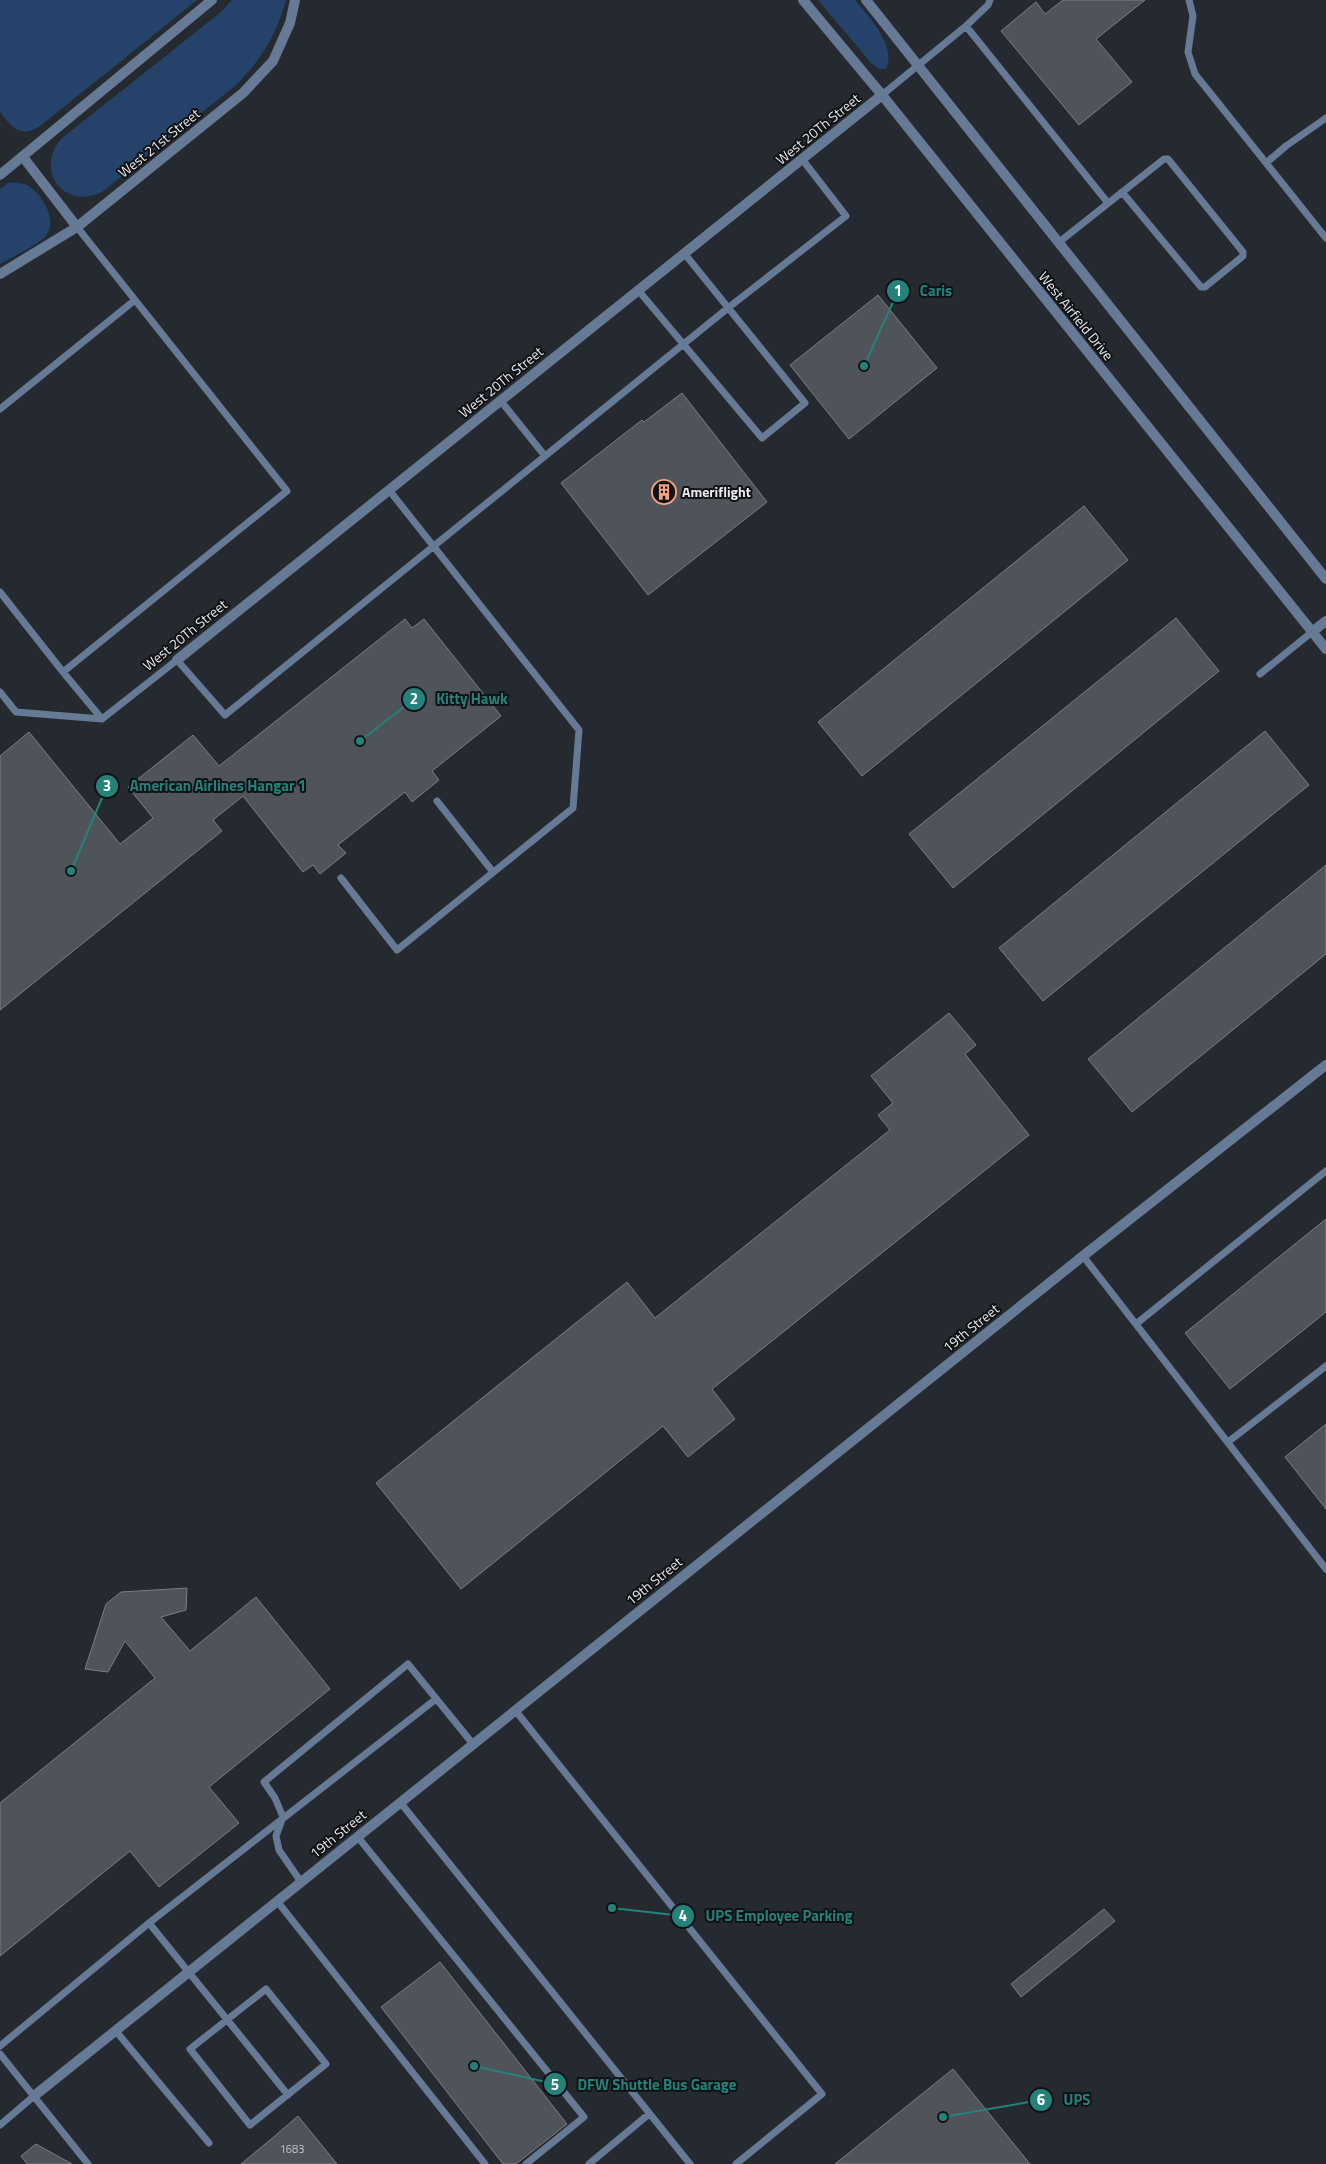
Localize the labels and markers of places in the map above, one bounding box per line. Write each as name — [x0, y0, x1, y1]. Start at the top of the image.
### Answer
callout: Caris — [885, 276, 962, 306]
building icon: Ameriflight — [651, 479, 677, 505]
place label: Ameriflight — [682, 481, 751, 502]
callout: Kitty Hawk — [401, 684, 518, 714]
callout: American Airlines Hangar 1 — [95, 771, 316, 801]
callout: UPS Employee Parking — [670, 1901, 862, 1931]
callout: DFW Shuttle Bus Garage — [543, 2069, 747, 2099]
callout: UPS — [1029, 2085, 1101, 2115]

